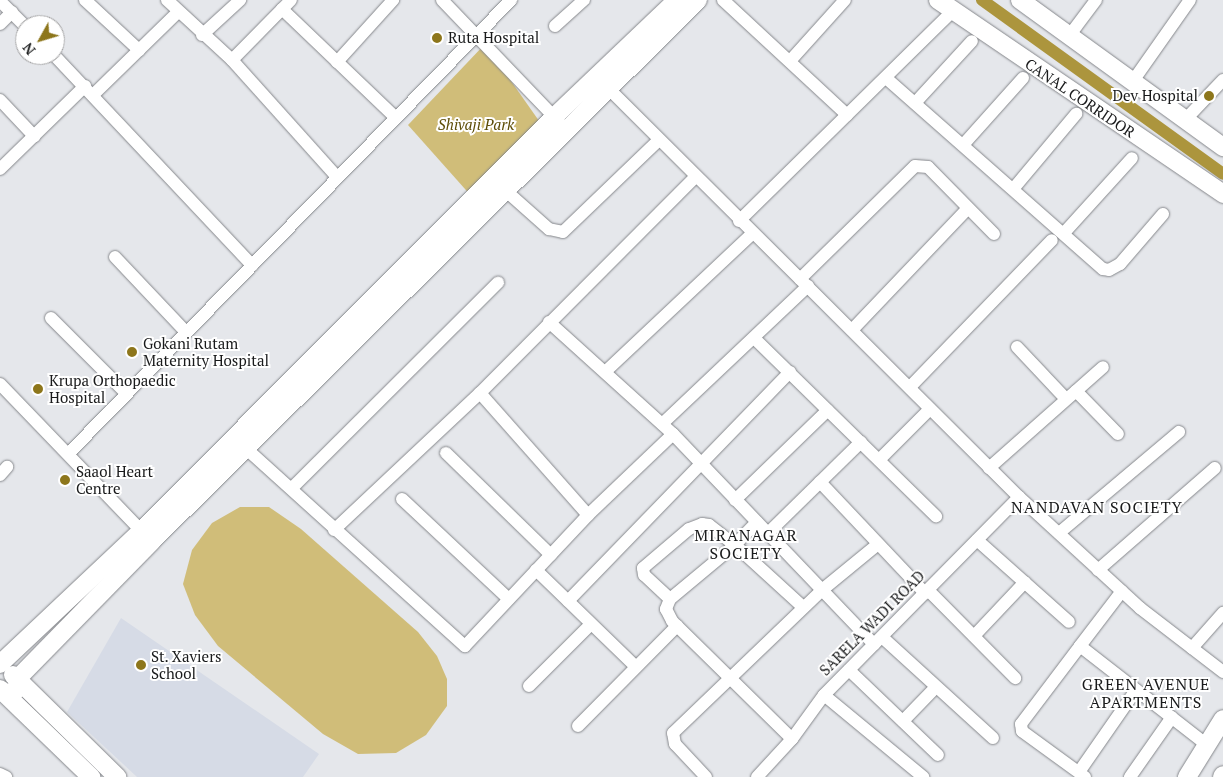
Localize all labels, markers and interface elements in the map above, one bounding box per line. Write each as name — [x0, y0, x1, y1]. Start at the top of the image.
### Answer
north arrow — [15, 15, 65, 65]
place label: Ruta Hospital — [448, 29, 539, 47]
marker: Ruta Hospital — [430, 31, 444, 45]
text: N — [18, 39, 39, 59]
street label: CANAL CORRIDOR — [1022, 55, 1138, 141]
place label: Dev Hospital — [1112, 87, 1198, 105]
marker: Dev Hospital — [1202, 89, 1216, 103]
park label: Shivaji Park — [438, 116, 514, 134]
place label: Gokani Rutam Maternity Hospital — [143, 334, 269, 369]
marker: Gokani Rutam Maternity Hospital — [125, 345, 139, 359]
place label: Krupa Orthopaedic Hospital — [49, 371, 176, 406]
marker: Krupa Orthopaedic Hospital — [31, 382, 45, 396]
place label: Saaol Heart Centre — [76, 462, 153, 497]
marker: Saaol Heart Centre — [58, 473, 72, 487]
district label: NANDAVAN SOCIETY — [1009, 497, 1185, 517]
district label: MIRANAGAR SOCIETY — [693, 525, 799, 563]
street label: SARELA WADI ROAD — [816, 567, 928, 679]
place label: St. Xaviers School — [151, 647, 222, 682]
marker: St. Xaviers School — [135, 659, 147, 671]
district label: GREEN AVENUE APARTMENTS — [1080, 674, 1212, 712]

